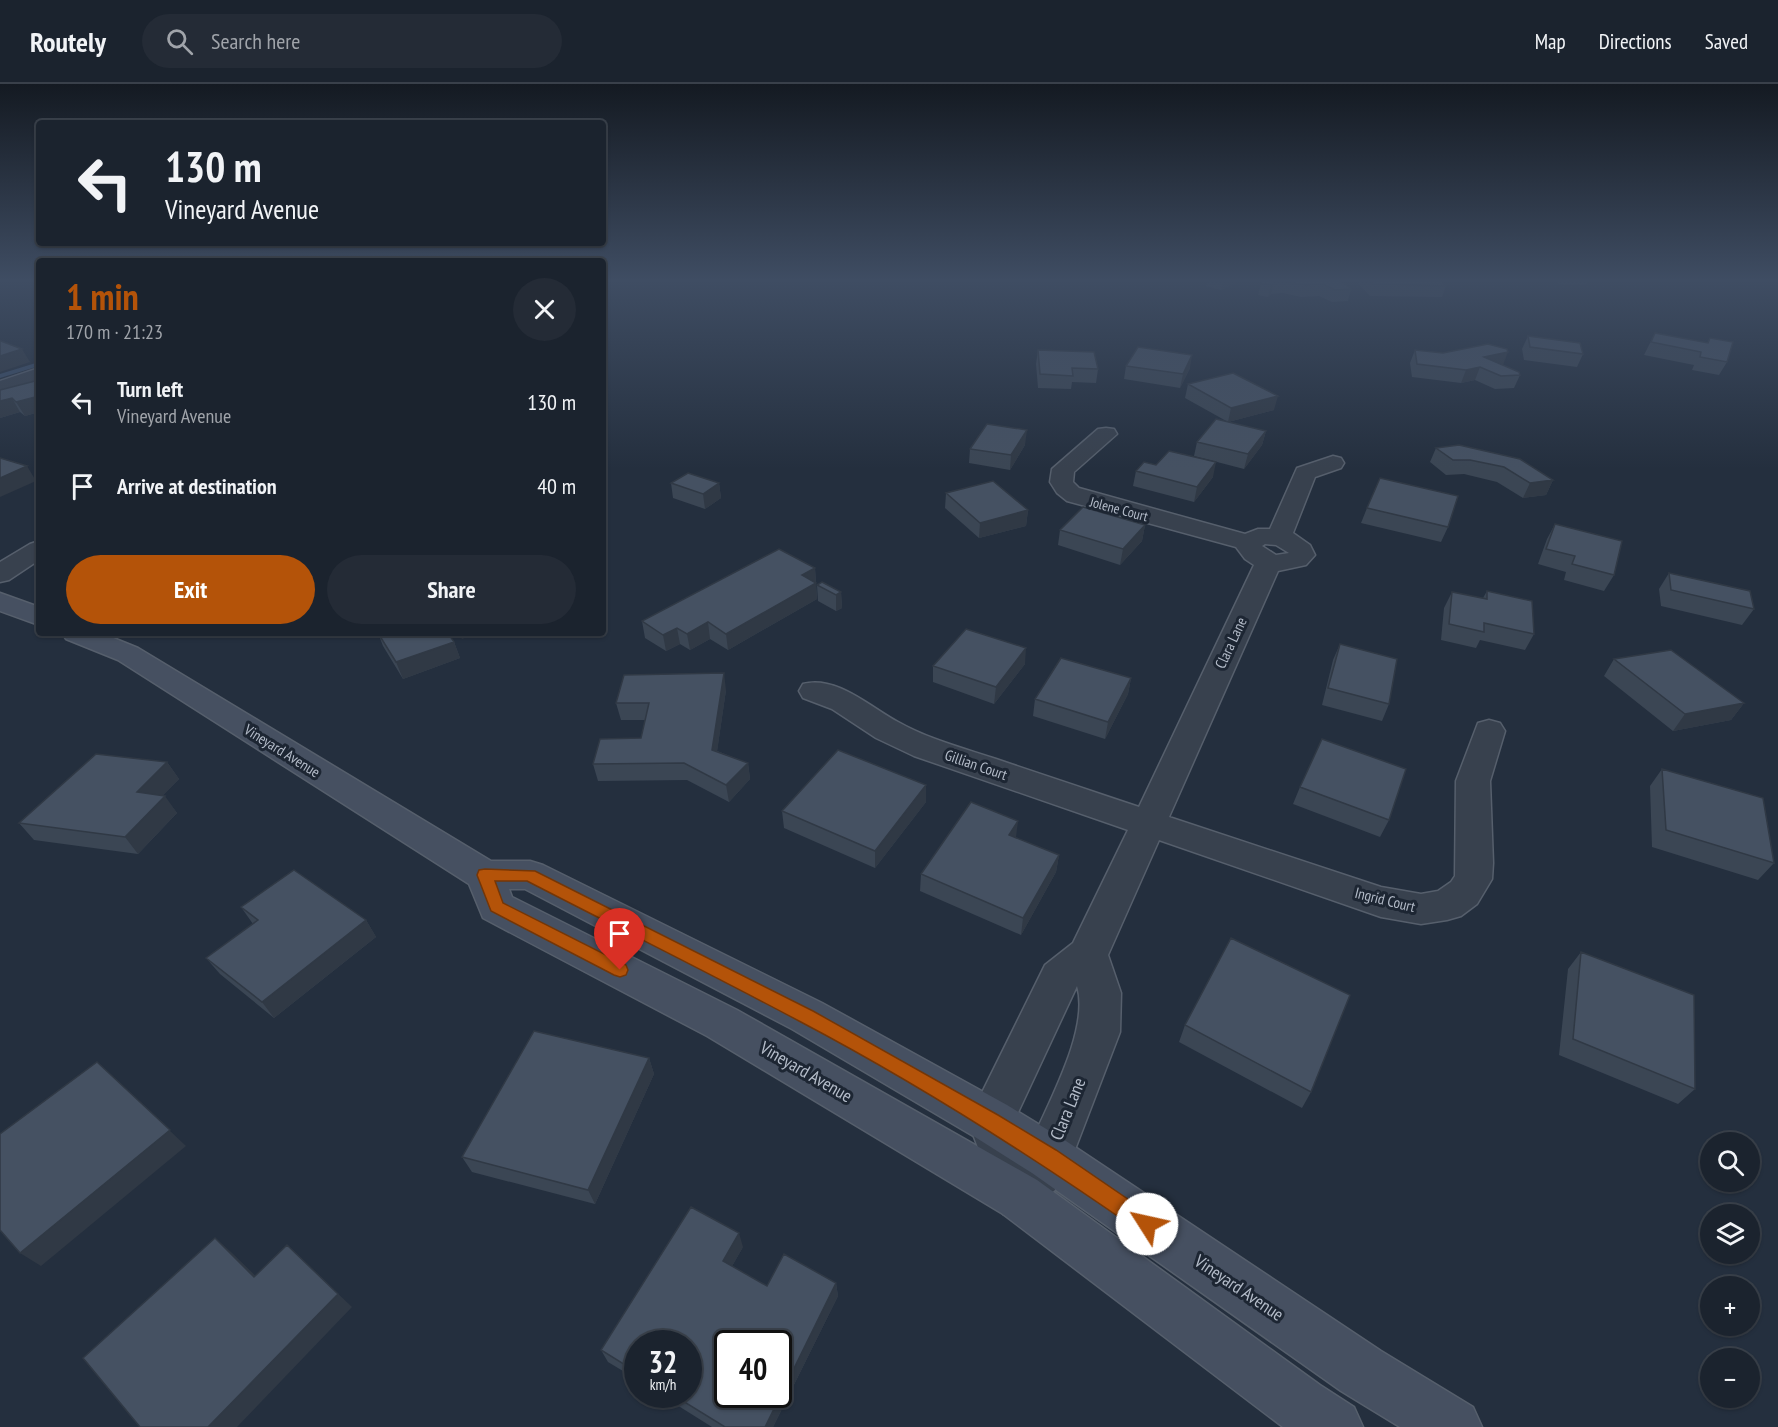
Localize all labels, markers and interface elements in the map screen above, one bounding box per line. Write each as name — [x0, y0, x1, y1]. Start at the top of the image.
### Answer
search box — [142, 14, 562, 68]
text: Routely — [30, 23, 106, 60]
icon: search — [163, 25, 196, 58]
text: Search here — [211, 27, 300, 55]
text: Map — [1535, 28, 1566, 55]
text: Directions — [1599, 28, 1672, 55]
text: Saved — [1705, 28, 1748, 55]
text: 130 m — [165, 139, 262, 194]
icon: left — [66, 144, 144, 222]
text: Vineyard Avenue — [165, 192, 319, 226]
text: 1 min — [66, 273, 139, 320]
button: close — [513, 278, 576, 341]
text: 170 m · 21:23 — [66, 319, 163, 345]
text: Turn left — [117, 375, 183, 403]
icon: left — [66, 386, 99, 419]
text: 130 m — [527, 388, 576, 416]
text: Vineyard Avenue — [117, 403, 231, 429]
icon: arrive — [66, 470, 99, 503]
text: Arrive at destination — [117, 472, 277, 500]
text: 40 m — [537, 472, 576, 500]
street label: Jolene Court — [1087, 492, 1150, 525]
button: Exit — [66, 555, 315, 624]
button: Share — [327, 555, 576, 624]
street label: Clara Lane — [1210, 614, 1251, 671]
street label: Vineyard Avenue — [240, 719, 324, 781]
street label: Gillian Court — [942, 745, 1010, 784]
street label: Ingrid Court — [1353, 883, 1417, 916]
pin — [594, 908, 645, 970]
icon: arrive — [603, 917, 636, 950]
street label: Vineyard Avenue — [755, 1035, 857, 1107]
street label: Clara Lane — [1045, 1074, 1090, 1143]
map controls — [1700, 1132, 1760, 1408]
button: search — [1700, 1132, 1760, 1192]
position arrow — [1115, 1192, 1179, 1256]
button: layers — [1700, 1204, 1760, 1264]
street label: Vineyard Avenue — [1189, 1249, 1288, 1326]
button: + — [1700, 1276, 1760, 1336]
speed limit sign: 40 — [714, 1330, 792, 1408]
text: 32 — [649, 1342, 677, 1381]
button: − — [1700, 1348, 1760, 1408]
text: km/h — [650, 1375, 676, 1394]

